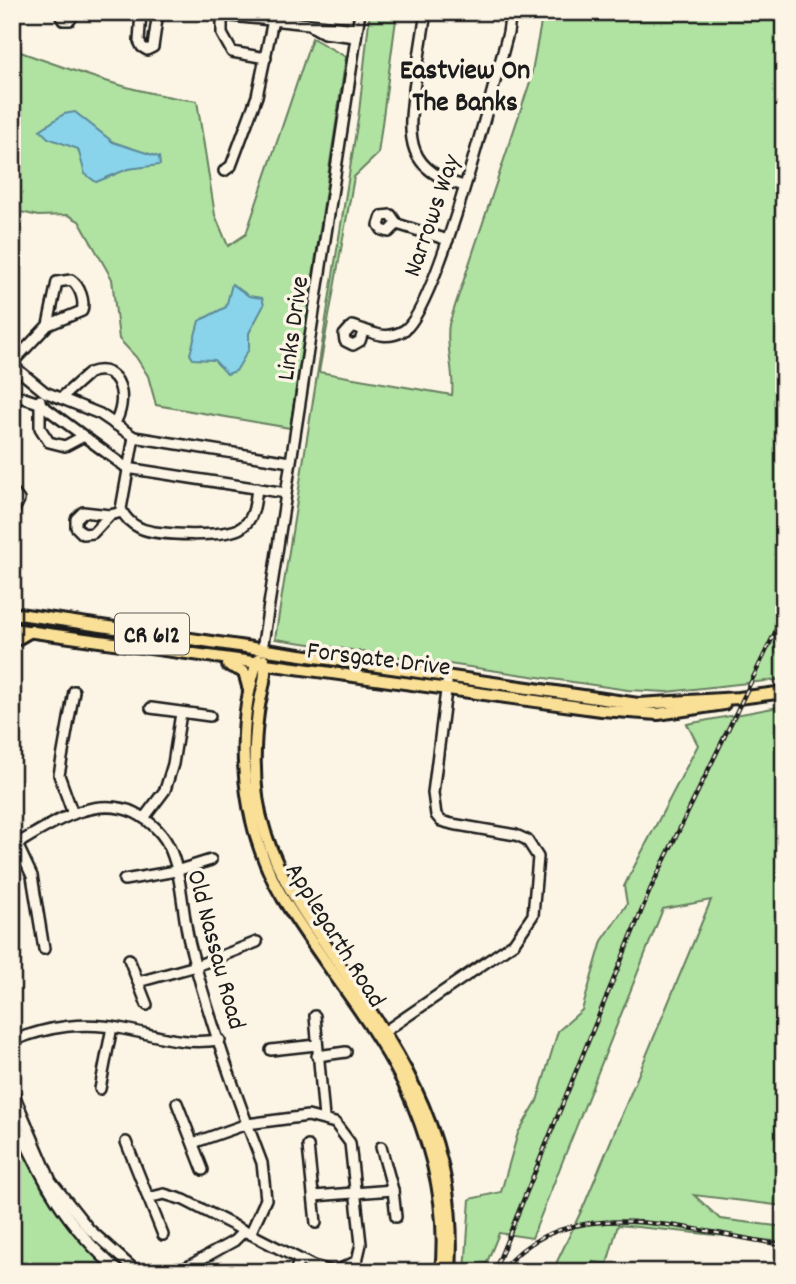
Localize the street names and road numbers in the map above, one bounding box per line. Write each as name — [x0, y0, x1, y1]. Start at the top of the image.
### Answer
street label: Narrows Way — [395, 150, 472, 282]
street label: Links Drive — [269, 274, 320, 383]
road number: CR 612 — [115, 614, 189, 654]
street label: Forsgate Drive — [305, 633, 453, 688]
street label: Applegarth Road — [275, 856, 393, 1016]
street label: Old Nassau Road — [176, 866, 254, 1034]

